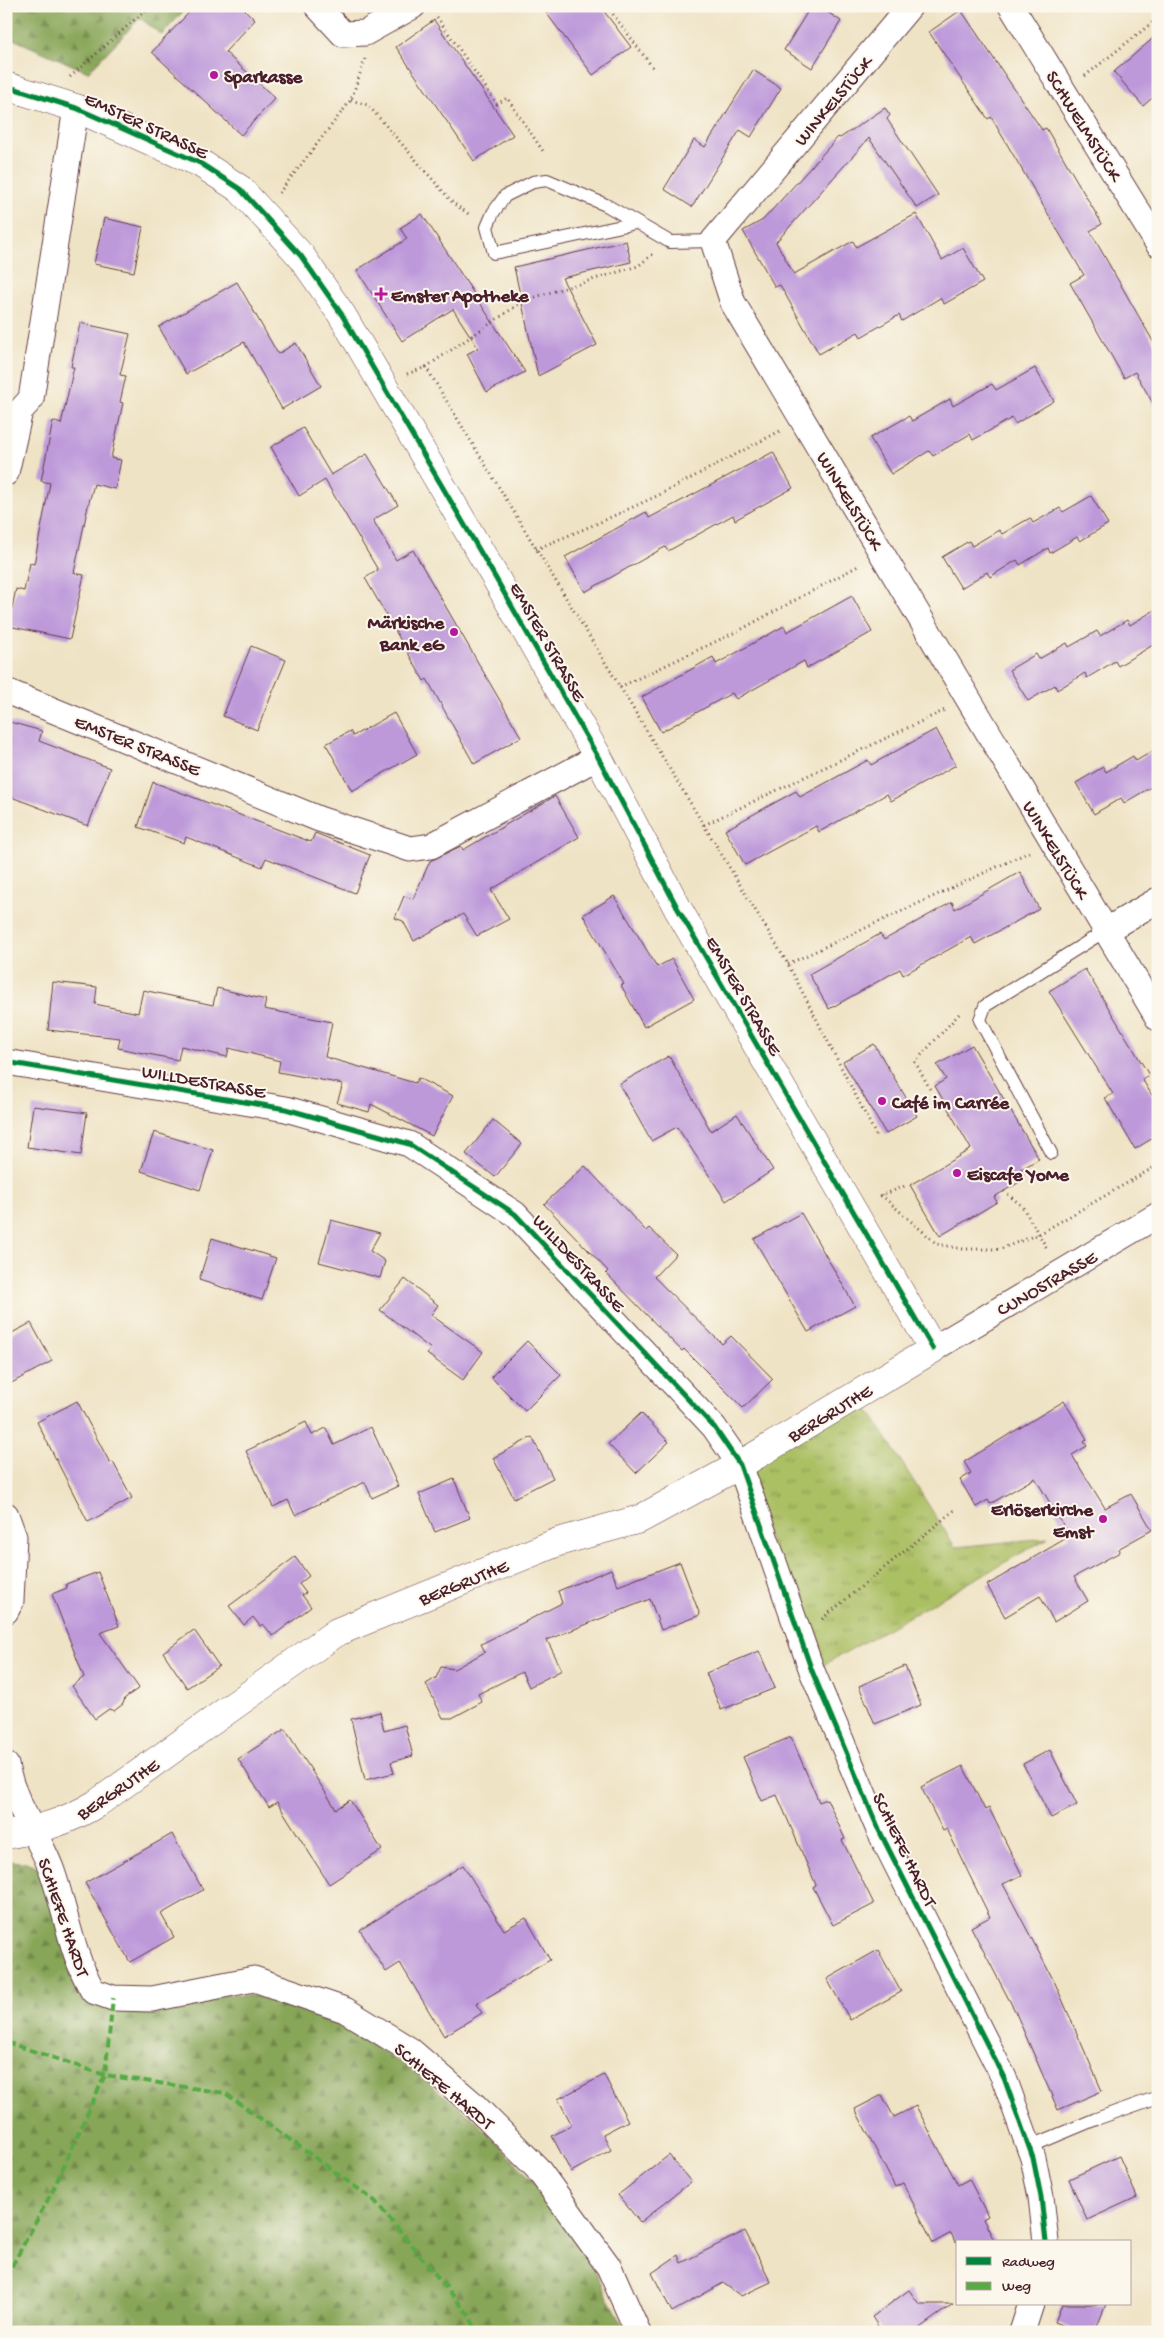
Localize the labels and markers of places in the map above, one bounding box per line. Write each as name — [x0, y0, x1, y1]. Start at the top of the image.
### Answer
place label: Sparkasse — [224, 67, 303, 90]
marker: Sparkasse — [208, 69, 220, 81]
place label: Emster Apotheke — [391, 286, 530, 309]
marker: Emster Apotheke — [375, 288, 387, 300]
place label: Märkische Bank eG — [367, 613, 445, 658]
marker: Märkische Bank eG — [448, 626, 460, 638]
place label: Café im Carrée — [891, 1093, 1010, 1116]
marker: Café im Carrée — [876, 1095, 888, 1107]
place label: Eiscafe YoMe — [967, 1165, 1070, 1188]
marker: Eiscafe YoMe — [951, 1167, 963, 1179]
place label: Erlöserkirche Emst — [991, 1500, 1095, 1545]
marker: Erlöserkirche Emst — [1097, 1513, 1109, 1525]

